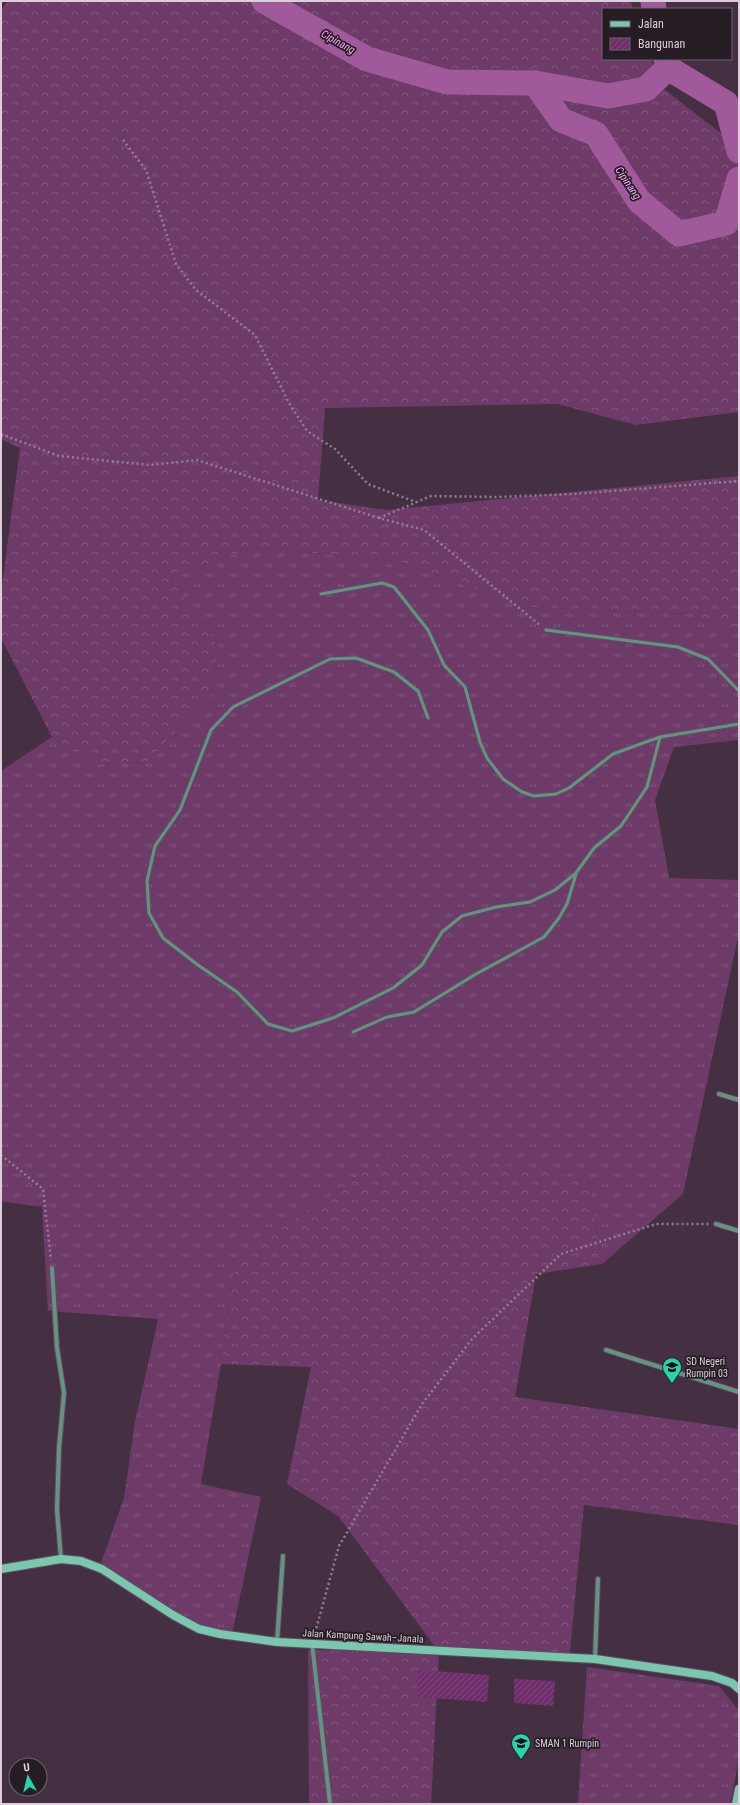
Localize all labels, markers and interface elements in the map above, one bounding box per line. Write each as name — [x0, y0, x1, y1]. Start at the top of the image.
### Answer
legend — [602, 8, 732, 60]
text: Jalan — [638, 17, 664, 31]
water label: Cipinang — [319, 27, 358, 57]
text: Bangunan — [638, 37, 685, 51]
water label: Cipinang — [612, 164, 644, 203]
school or university icon: SD Negeri Rumpin 03 — [661, 1356, 683, 1384]
place label: SD Negeri Rumpin 03 — [686, 1356, 728, 1379]
street label: Jalan Kampung Sawah–Janala — [302, 1627, 424, 1645]
school or university icon: SMAN 1 Rumpin — [510, 1732, 532, 1760]
place label: SMAN 1 Rumpin — [535, 1738, 599, 1749]
north arrow — [8, 1757, 48, 1797]
text: U — [23, 1761, 31, 1774]

